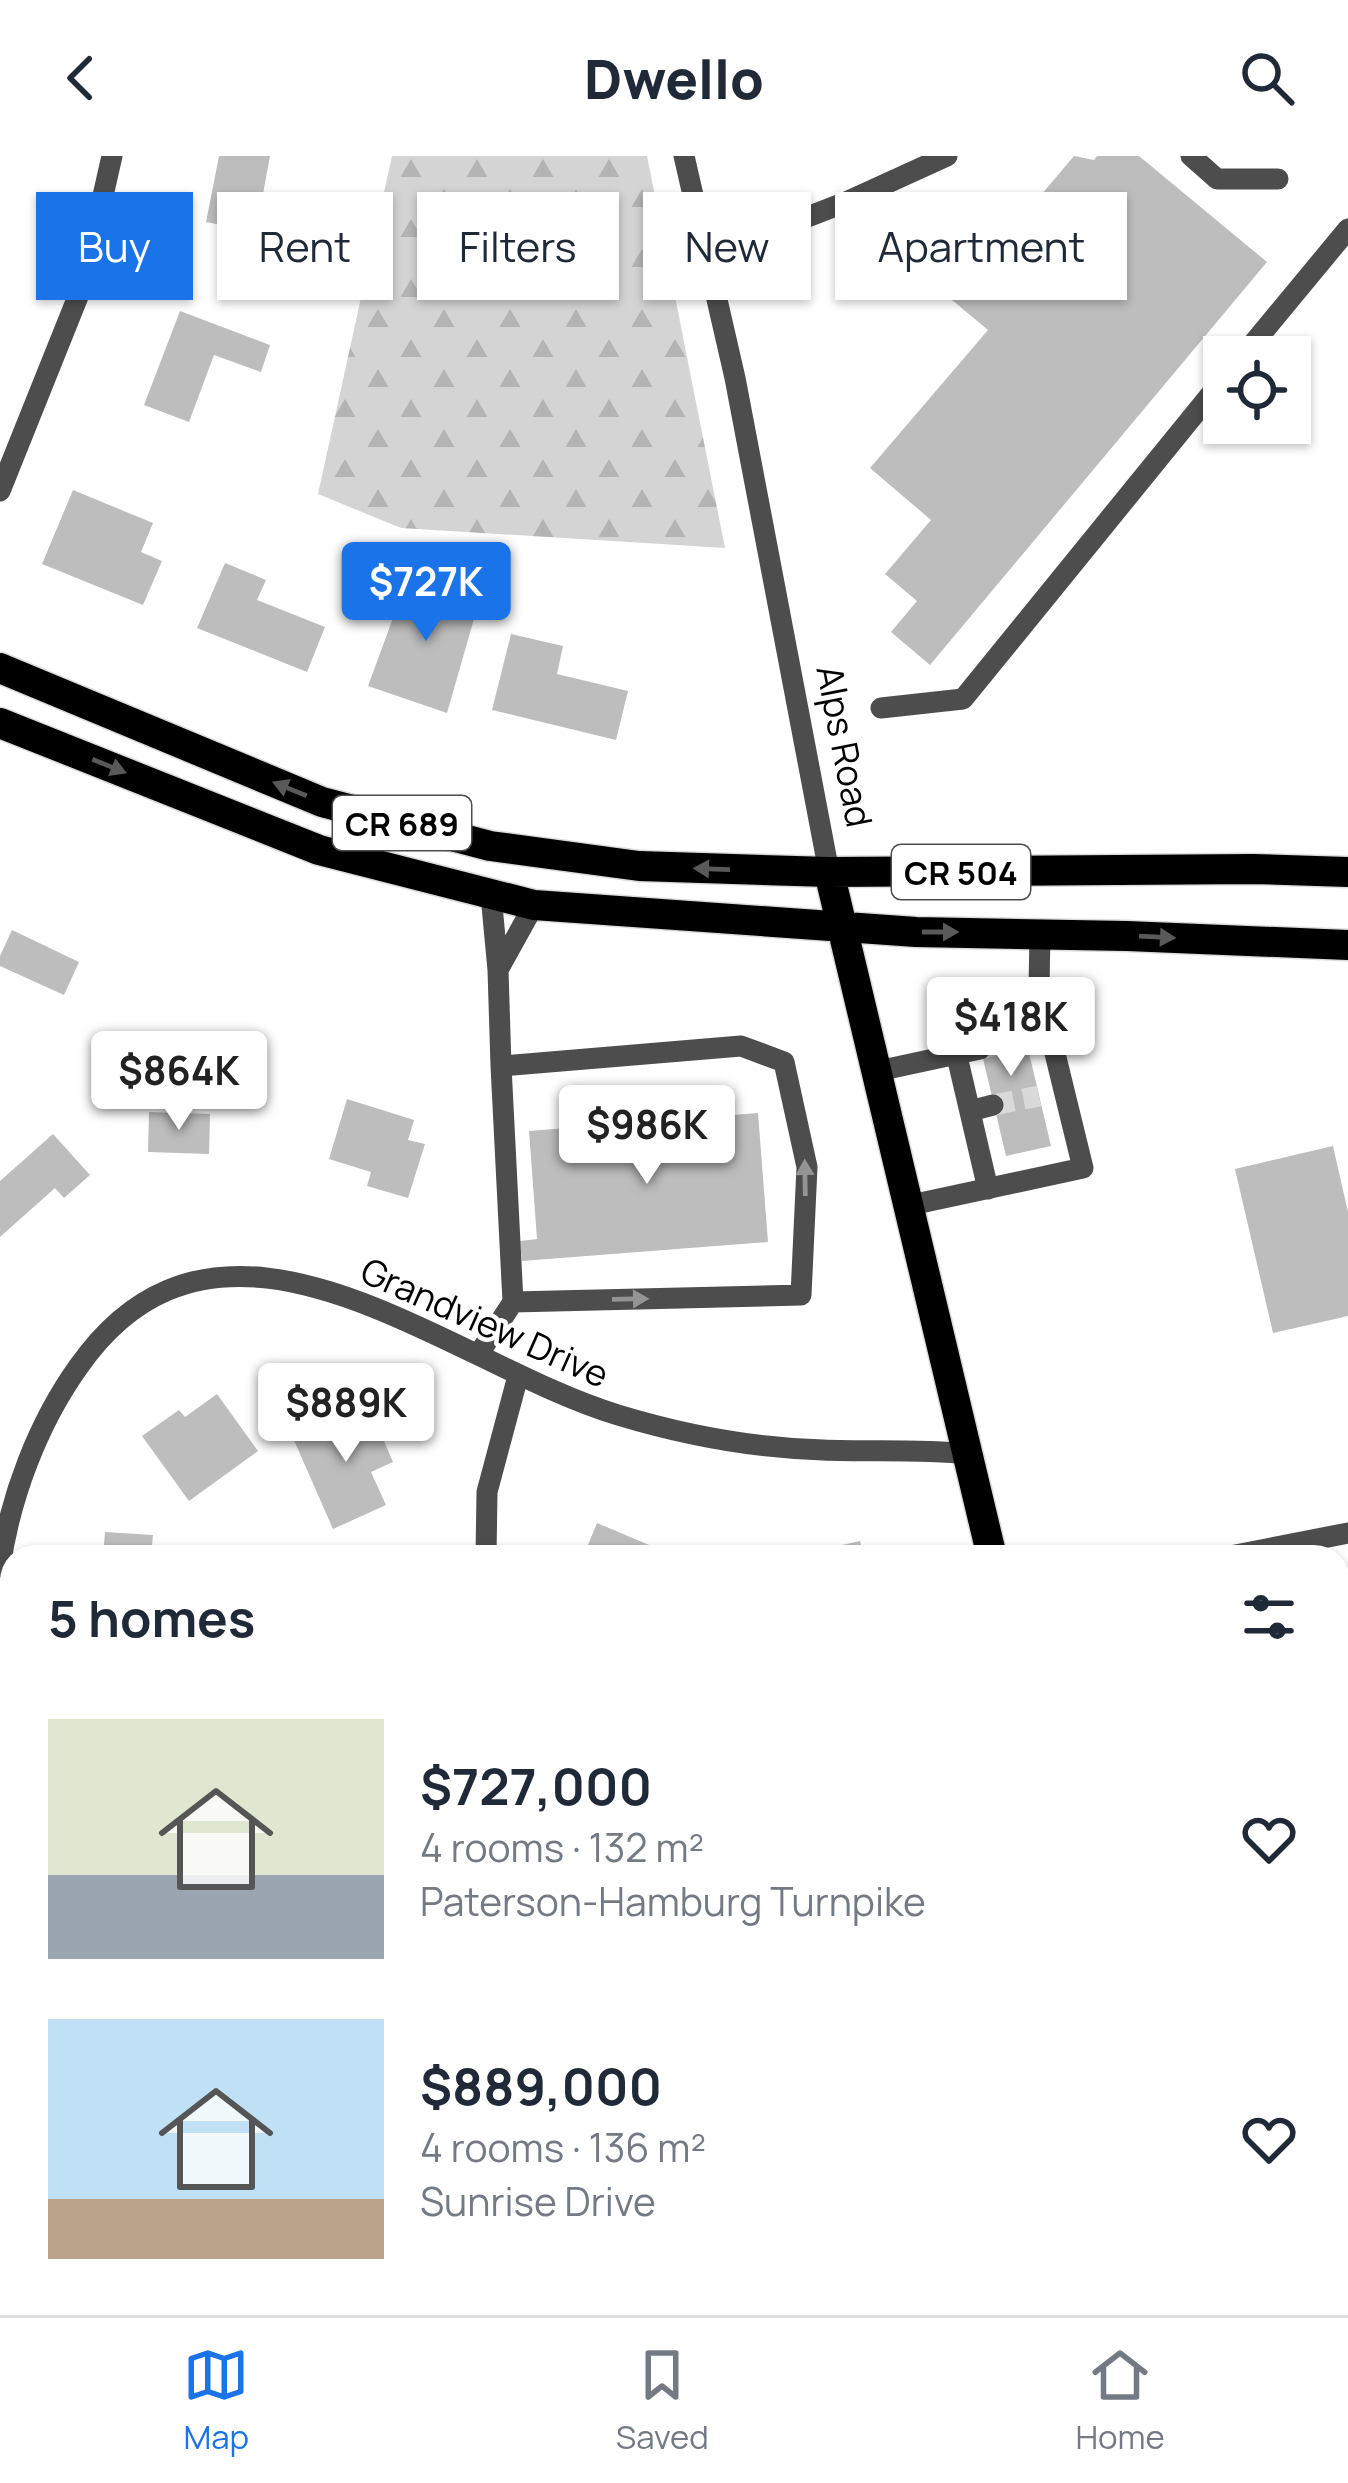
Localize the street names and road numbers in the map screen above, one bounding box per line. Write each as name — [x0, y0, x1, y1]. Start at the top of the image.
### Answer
street label: Alps Road — [805, 661, 885, 831]
road number: CR 689 — [333, 796, 471, 850]
road number: CR 504 — [892, 845, 1030, 899]
street label: Grandview Drive — [353, 1245, 617, 1399]

